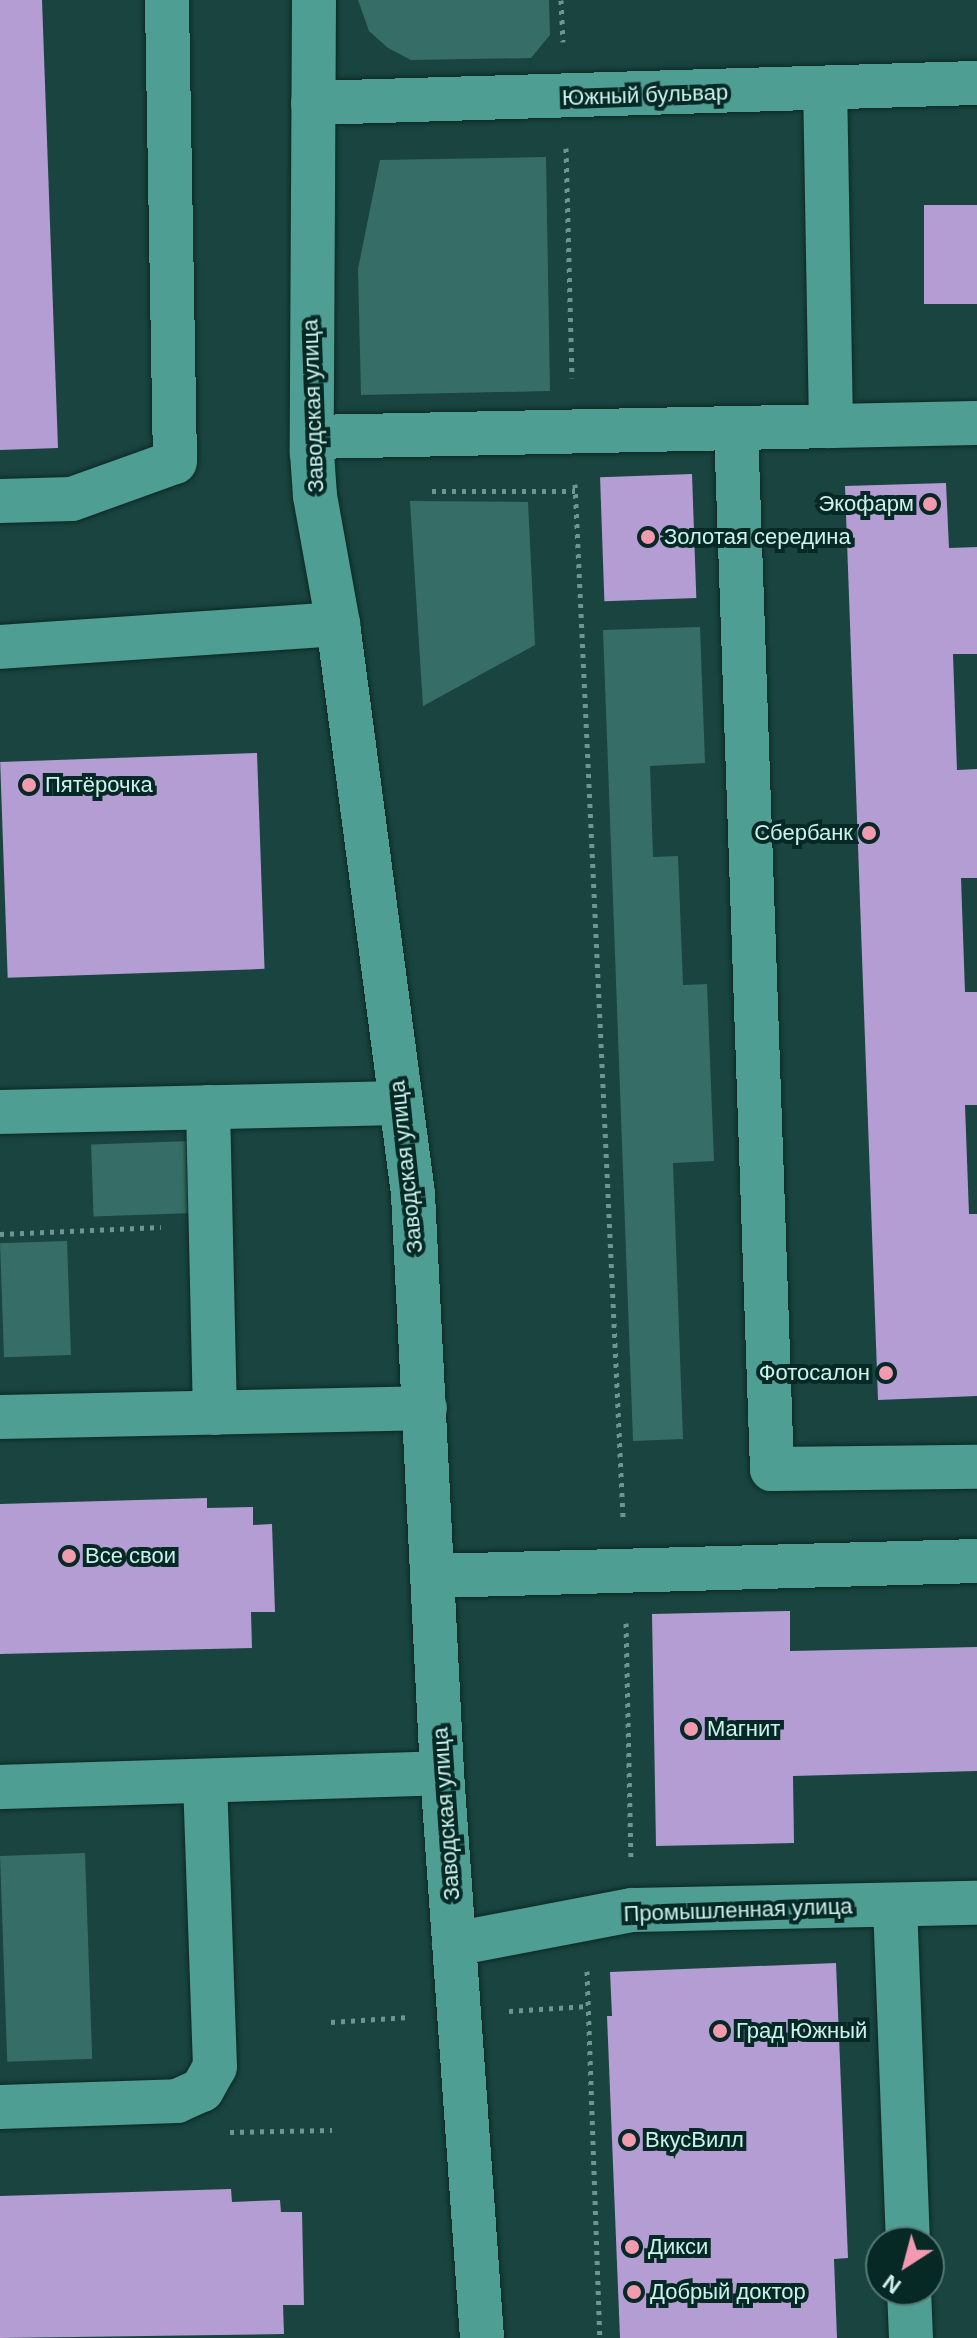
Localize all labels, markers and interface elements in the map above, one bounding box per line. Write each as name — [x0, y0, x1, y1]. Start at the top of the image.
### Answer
street label: Южный бульвар — [562, 79, 728, 111]
street label: Заводская улица — [297, 319, 329, 493]
place label: Экофарм — [818, 491, 914, 517]
marker: Экофарм — [921, 495, 939, 513]
place label: Золотая середина — [664, 524, 851, 550]
marker: Золотая середина — [639, 528, 657, 546]
place label: Пятёрочка — [45, 772, 153, 798]
marker: Пятёрочка — [20, 776, 38, 794]
place label: Сбербанк — [754, 820, 853, 846]
marker: Сбербанк — [860, 824, 878, 842]
street label: Заводская улица — [384, 1079, 428, 1255]
place label: Фотосалон — [759, 1360, 870, 1386]
marker: Фотосалон — [877, 1364, 895, 1382]
place label: Все свои — [85, 1543, 176, 1569]
marker: Все свои — [60, 1547, 78, 1565]
place label: Магнит — [707, 1716, 780, 1742]
marker: Магнит — [682, 1720, 700, 1738]
street label: Заводская улица — [427, 1727, 465, 1901]
street label: Промышленная улица — [623, 1893, 853, 1927]
place label: Град Южный — [736, 2018, 867, 2044]
marker: Град Южный — [711, 2022, 729, 2040]
place label: ВкусВилл — [645, 2127, 744, 2153]
marker: ВкусВилл — [620, 2131, 638, 2149]
north arrow — [865, 2226, 945, 2306]
place label: Дикси — [648, 2234, 708, 2260]
marker: Дикси — [623, 2238, 641, 2256]
text: N — [878, 2269, 906, 2299]
place label: Добрый доктор — [650, 2279, 806, 2305]
marker: Добрый доктор — [625, 2283, 643, 2301]

